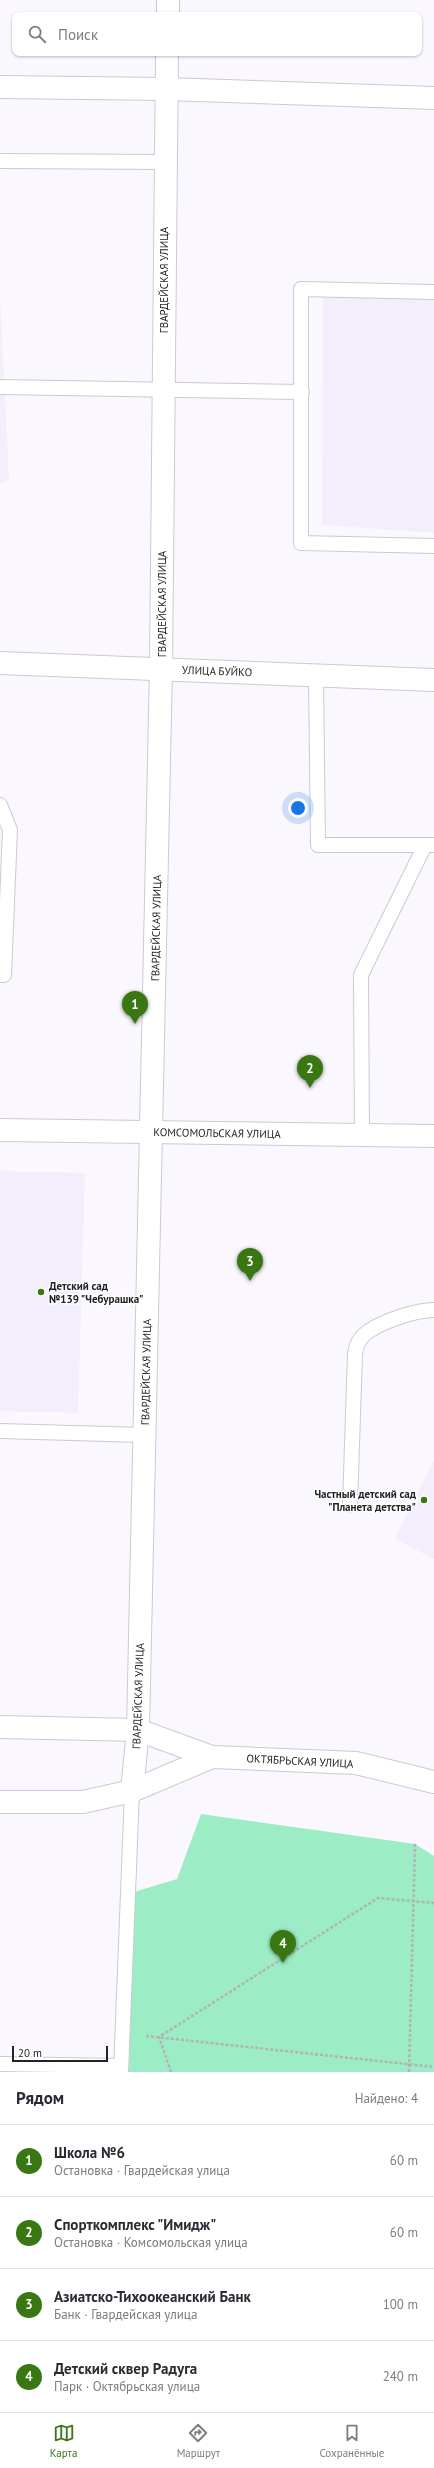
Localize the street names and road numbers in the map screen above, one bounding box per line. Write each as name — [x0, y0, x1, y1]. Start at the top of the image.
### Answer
street label: ГВАРДЕЙСКАЯ УЛИЦА — [157, 226, 171, 333]
street label: ГВАРДЕЙСКАЯ УЛИЦА — [155, 550, 169, 657]
street label: УЛИЦА БУЙКО — [182, 663, 252, 679]
street label: ГВАРДЕЙСКАЯ УЛИЦА — [148, 874, 164, 981]
street label: КОМСОМОЛЬСКАЯ УЛИЦА — [153, 1125, 281, 1141]
street label: ГВАРДЕЙСКАЯ УЛИЦА — [138, 1318, 154, 1425]
street label: ГВАРДЕЙСКАЯ УЛИЦА — [129, 1642, 147, 1749]
street label: ОКТЯБРЬСКАЯ УЛИЦА — [246, 1751, 354, 1771]

